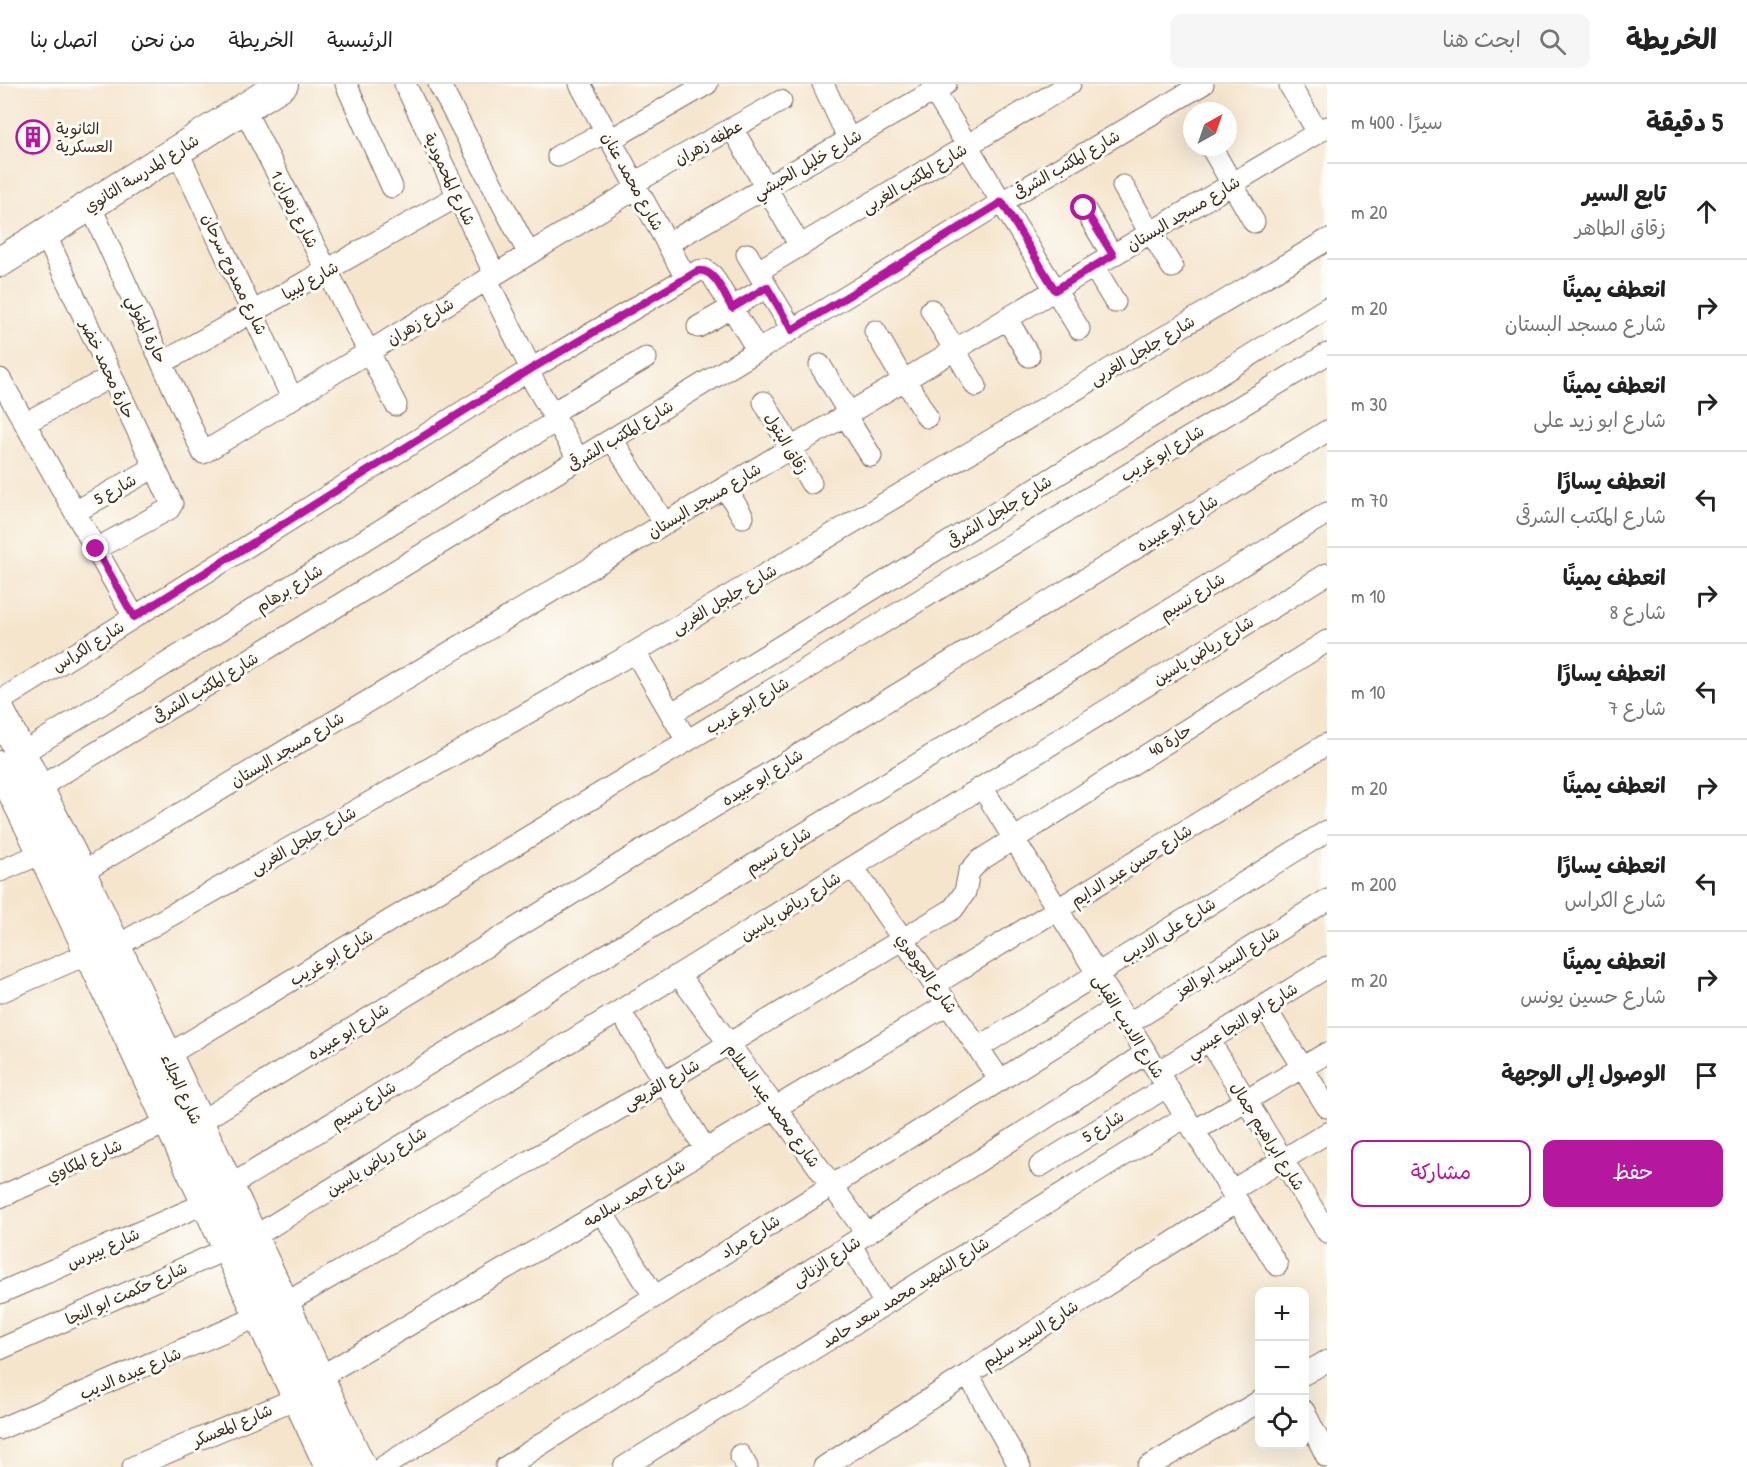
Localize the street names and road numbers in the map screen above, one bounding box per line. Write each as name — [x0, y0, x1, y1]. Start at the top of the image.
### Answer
street label: عطفه زهران — [670, 114, 746, 170]
street label: شارع خليل الحبشي — [749, 124, 867, 208]
street label: شارع المكتب الشرقى — [1008, 124, 1124, 204]
street label: شارع محمد عنان — [596, 128, 669, 235]
street label: شارع المدرسة الثانوي — [79, 129, 203, 218]
street label: شارع المحمودية — [418, 129, 481, 229]
street label: شارع المكتب الغربى — [857, 138, 971, 219]
street label: شارع زهران 1 — [265, 166, 324, 252]
street label: شارع مسجد البستان — [1122, 170, 1245, 257]
street label: شارع ممدوح سرحان — [196, 210, 273, 339]
street label: شارع ليبيا — [278, 255, 343, 305]
street label: حارة المتولي — [118, 291, 172, 369]
street label: شارع زهران — [382, 292, 458, 351]
street label: شارع جلجل الغربى — [1085, 310, 1199, 391]
street label: حارة محمد خضر — [75, 314, 141, 422]
street label: شارع المكتب الشرقى — [563, 395, 678, 476]
street label: زقاق البتول — [760, 408, 814, 478]
street label: شارع ابو غريب — [1116, 419, 1208, 487]
street label: شارع مسجد البستان — [643, 457, 766, 544]
street label: شارع 5 — [90, 468, 141, 510]
street label: شارع جلجل الشرقى — [942, 470, 1056, 553]
street label: شارع ابو عبيده — [1132, 489, 1222, 558]
street label: شارع برهام — [251, 559, 328, 619]
street label: شارع جلجل الغربى — [667, 559, 781, 640]
street label: شارع نسيم — [1155, 567, 1230, 626]
street label: شارع رياض ياسين — [1148, 610, 1258, 691]
street label: شارع الكراس — [48, 615, 129, 678]
street label: شارع المكتب الشرقى — [148, 647, 263, 728]
street label: شارع ابو غريب — [701, 671, 793, 739]
street label: شارع مسجد البستان — [226, 706, 349, 793]
street label: حارة 40 — [1145, 718, 1195, 762]
street label: شارع ابو عبيده — [717, 743, 807, 812]
street label: شارع جلجل الغربى — [246, 801, 361, 880]
street label: شارع حسن عبد الدايم — [1066, 819, 1197, 913]
street label: شارع نسيم — [741, 821, 816, 880]
street label: شارع رياض ياسين — [735, 866, 845, 947]
street label: شارع على الاديب — [1116, 892, 1220, 969]
street label: شارع السيد ابو العز — [1169, 921, 1284, 1005]
street label: شارع ابو غريب — [285, 923, 377, 991]
street label: شارع الجوهري — [891, 929, 963, 1018]
street label: شارع الاديب القبلى — [1087, 970, 1170, 1083]
street label: شارع ابو النجا عيسي — [1182, 977, 1304, 1066]
street label: شارع ابو عبيده — [303, 997, 393, 1066]
street label: شارع محمد عبد السلام — [719, 1038, 826, 1173]
street label: شارع الجلاء — [155, 1050, 208, 1128]
street label: شارع القريعى — [619, 1053, 704, 1116]
street label: شارع نسيم — [326, 1075, 401, 1134]
street label: شارع ابراهيم جمال — [1224, 1078, 1310, 1196]
street label: شارع 5 — [1078, 1105, 1128, 1148]
street label: شارع رياض ياسين — [321, 1121, 431, 1202]
street label: شارع المكاوي — [43, 1134, 126, 1187]
street label: شارع احمد سلامه — [579, 1154, 690, 1233]
street label: شارع مراد — [716, 1209, 785, 1264]
street label: شارع بيبرس — [63, 1222, 143, 1275]
street label: شارع الزناتى — [787, 1231, 865, 1292]
street label: شارع الشهيد محمد سعد حامد — [817, 1231, 994, 1354]
street label: شارع حكمت ابو النجا — [62, 1256, 191, 1331]
street label: شارع السيد سليم — [978, 1295, 1084, 1375]
street label: شارع عبده الديب — [76, 1342, 185, 1405]
street label: شارع المعسكر — [187, 1398, 276, 1453]

